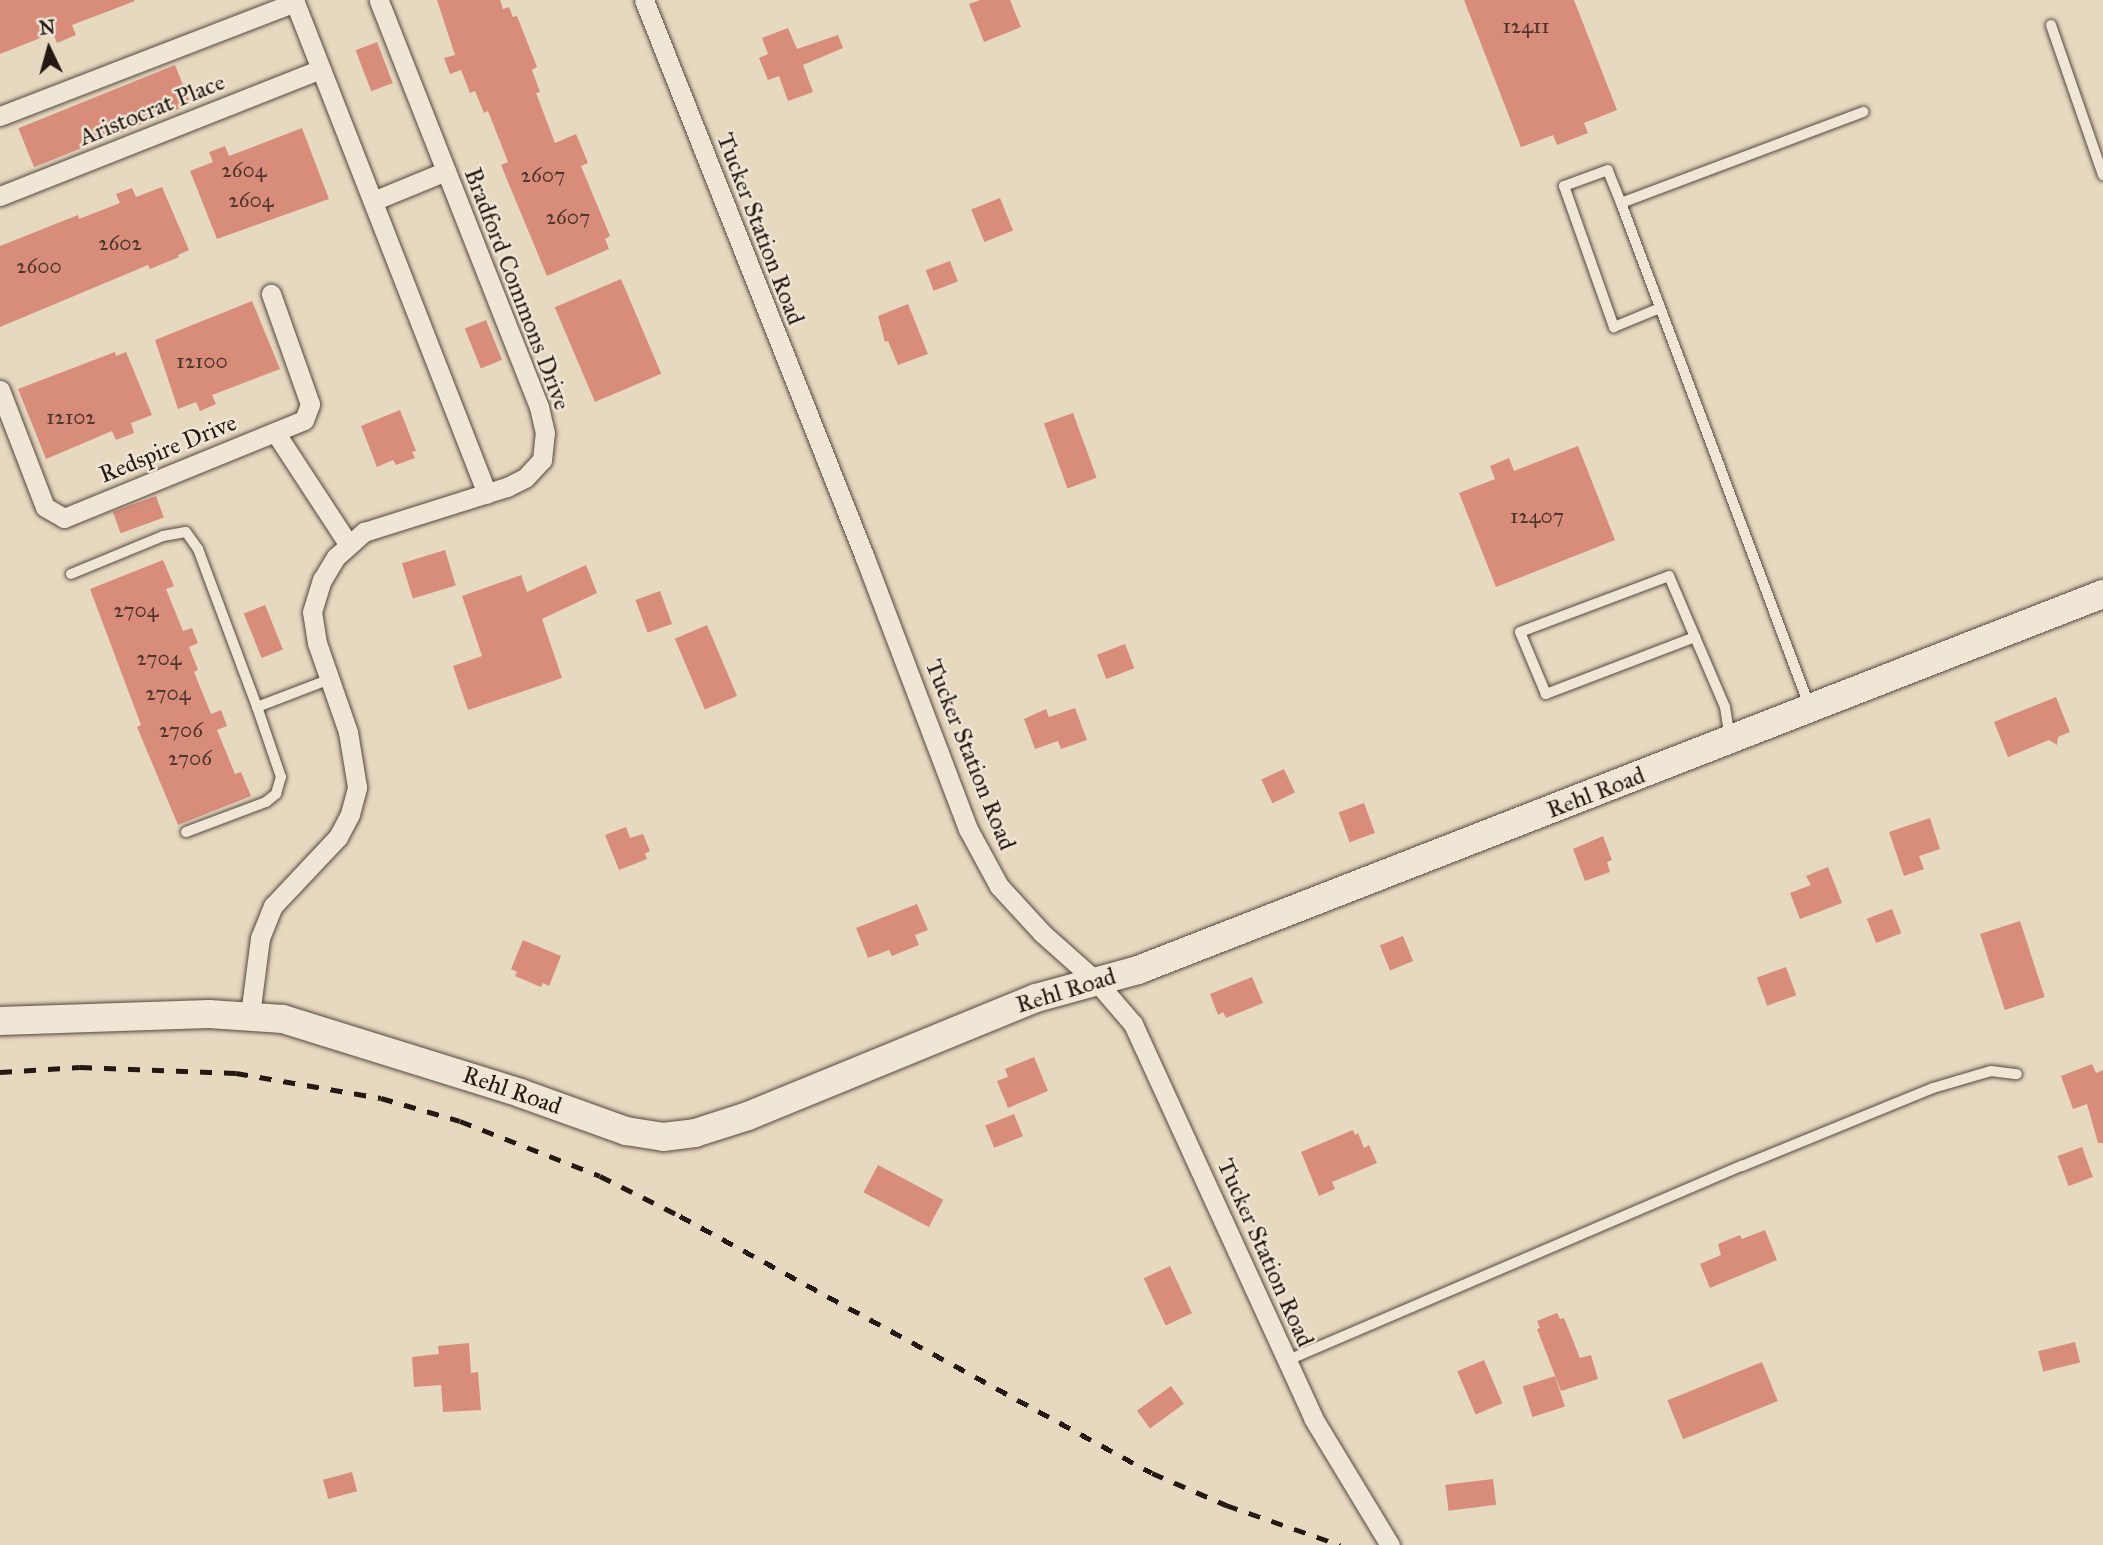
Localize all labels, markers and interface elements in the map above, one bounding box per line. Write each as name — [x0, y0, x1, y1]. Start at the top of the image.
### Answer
house number: 12411 — [1503, 13, 1549, 39]
north arrow — [14, 14, 84, 84]
text: N — [38, 15, 56, 40]
street label: Aristocrat Place — [75, 68, 229, 152]
street label: Tucker Station Road — [710, 129, 810, 329]
house number: 2604 — [221, 157, 267, 183]
house number: 2607 — [521, 162, 565, 188]
street label: Bradford Commons Drive — [458, 164, 576, 414]
house number: 2604 — [228, 187, 274, 213]
house number: 2607 — [546, 204, 590, 230]
house number: 2602 — [98, 230, 142, 256]
house number: 2600 — [16, 253, 62, 279]
house number: 12100 — [176, 348, 228, 374]
house number: 12102 — [46, 404, 96, 430]
street label: Redspire Drive — [95, 408, 241, 490]
house number: 12407 — [1510, 503, 1564, 529]
house number: 2704 — [114, 597, 158, 623]
house number: 2704 — [137, 645, 181, 671]
street label: Tucker Station Road — [919, 655, 1021, 855]
house number: 2704 — [146, 680, 190, 706]
house number: 2706 — [159, 717, 203, 743]
house number: 2706 — [168, 745, 212, 771]
street label: Rehl Road — [1543, 761, 1649, 825]
street label: Rehl Road — [1013, 962, 1119, 1020]
street label: Rehl Road — [459, 1061, 565, 1121]
street label: Tucker Station Road — [1211, 1154, 1319, 1352]

